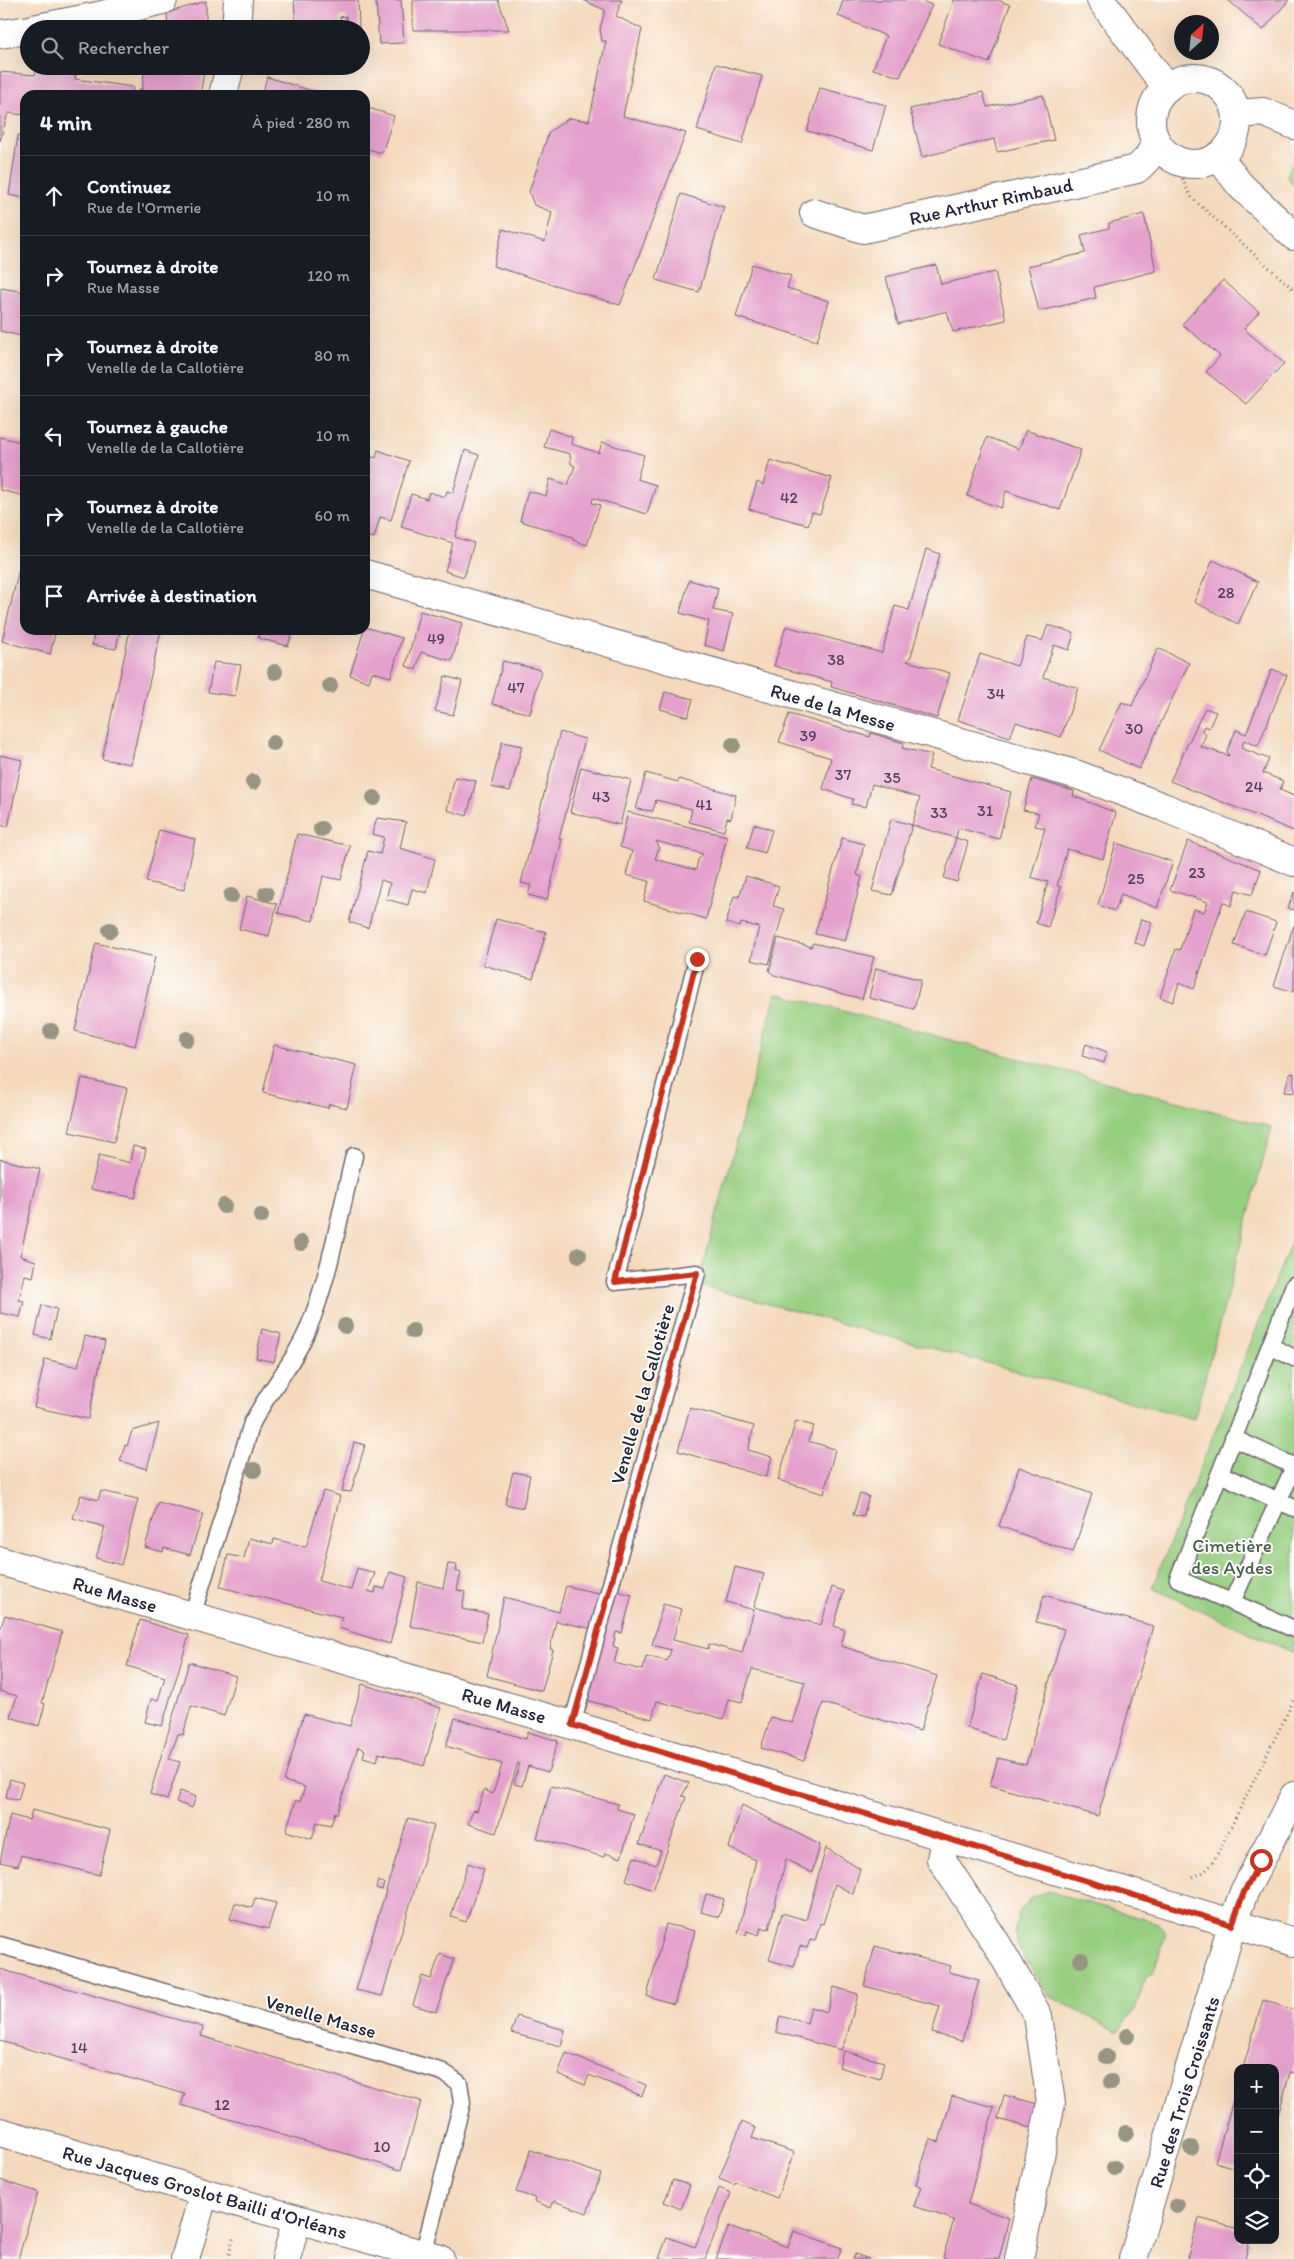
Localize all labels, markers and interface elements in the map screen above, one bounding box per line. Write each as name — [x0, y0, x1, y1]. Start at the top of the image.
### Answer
north arrow — [1174, 15, 1219, 60]
search box — [20, 20, 370, 75]
icon: search — [38, 34, 66, 62]
text: Rechercher — [78, 36, 169, 59]
text: 4 min — [40, 110, 92, 135]
text: À pied · 280 m — [252, 113, 350, 132]
street label: Rue Arthur Rimbaud — [907, 173, 1075, 230]
text: Continuez — [87, 175, 171, 198]
icon: ahead — [40, 182, 68, 210]
text: 10 m — [316, 186, 350, 205]
text: Rue de l'Ormerie — [87, 198, 201, 217]
text: Tournez à droite — [87, 255, 219, 278]
icon: right — [40, 262, 68, 290]
text: 120 m — [307, 266, 350, 285]
text: Rue Masse — [87, 278, 160, 297]
text: Tournez à droite — [87, 335, 219, 358]
icon: right — [40, 342, 68, 370]
text: 80 m — [314, 346, 350, 365]
text: Venelle de la Callotière — [87, 358, 244, 377]
text: Tournez à gauche — [87, 415, 228, 438]
icon: left — [40, 422, 68, 450]
text: 10 m — [316, 426, 350, 445]
text: Venelle de la Callotière — [87, 438, 244, 457]
house number: 42 — [780, 488, 799, 507]
text: Tournez à droite — [87, 495, 219, 518]
icon: right — [40, 502, 68, 530]
text: 60 m — [315, 506, 350, 525]
text: Venelle de la Callotière — [87, 518, 244, 537]
icon: arrive — [40, 582, 68, 610]
house number: 28 — [1217, 583, 1235, 602]
text: Arrivée à destination — [87, 584, 257, 607]
house number: 49 — [427, 629, 445, 648]
house number: 38 — [827, 650, 845, 669]
house number: 47 — [507, 678, 525, 697]
street label: Rue de la Messe — [768, 679, 898, 736]
house number: 34 — [987, 684, 1006, 703]
house number: 30 — [1125, 719, 1143, 738]
house number: 39 — [799, 726, 817, 745]
house number: 37 — [835, 765, 851, 784]
house number: 35 — [883, 768, 901, 787]
house number: 24 — [1245, 777, 1263, 796]
house number: 43 — [592, 787, 610, 806]
house number: 41 — [695, 795, 713, 814]
house number: 31 — [977, 801, 994, 820]
house number: 33 — [930, 803, 948, 822]
house number: 23 — [1188, 863, 1206, 882]
house number: 25 — [1128, 869, 1144, 888]
route end — [686, 948, 709, 971]
street label: Venelle de la Callotière — [606, 1301, 679, 1487]
park label: Cimetière des Aydes — [1191, 1534, 1273, 1579]
street label: Rue Masse — [70, 1572, 160, 1617]
street label: Rue Masse — [459, 1683, 549, 1728]
route start — [1250, 1849, 1273, 1872]
street label: Venelle Masse — [263, 1990, 379, 2043]
street label: Rue des Trois Croissants — [1144, 1994, 1225, 2191]
house number: 14 — [70, 2038, 88, 2057]
map controls — [1234, 2064, 1279, 2244]
button: + — [1234, 2064, 1279, 2109]
house number: 12 — [214, 2095, 231, 2114]
button: − — [1234, 2109, 1279, 2154]
house number: 10 — [373, 2137, 391, 2156]
street label: Rue Jacques Groslot Bailli d'Orléans — [60, 2141, 350, 2244]
button: locate — [1234, 2154, 1279, 2199]
button: layers — [1234, 2199, 1279, 2244]

